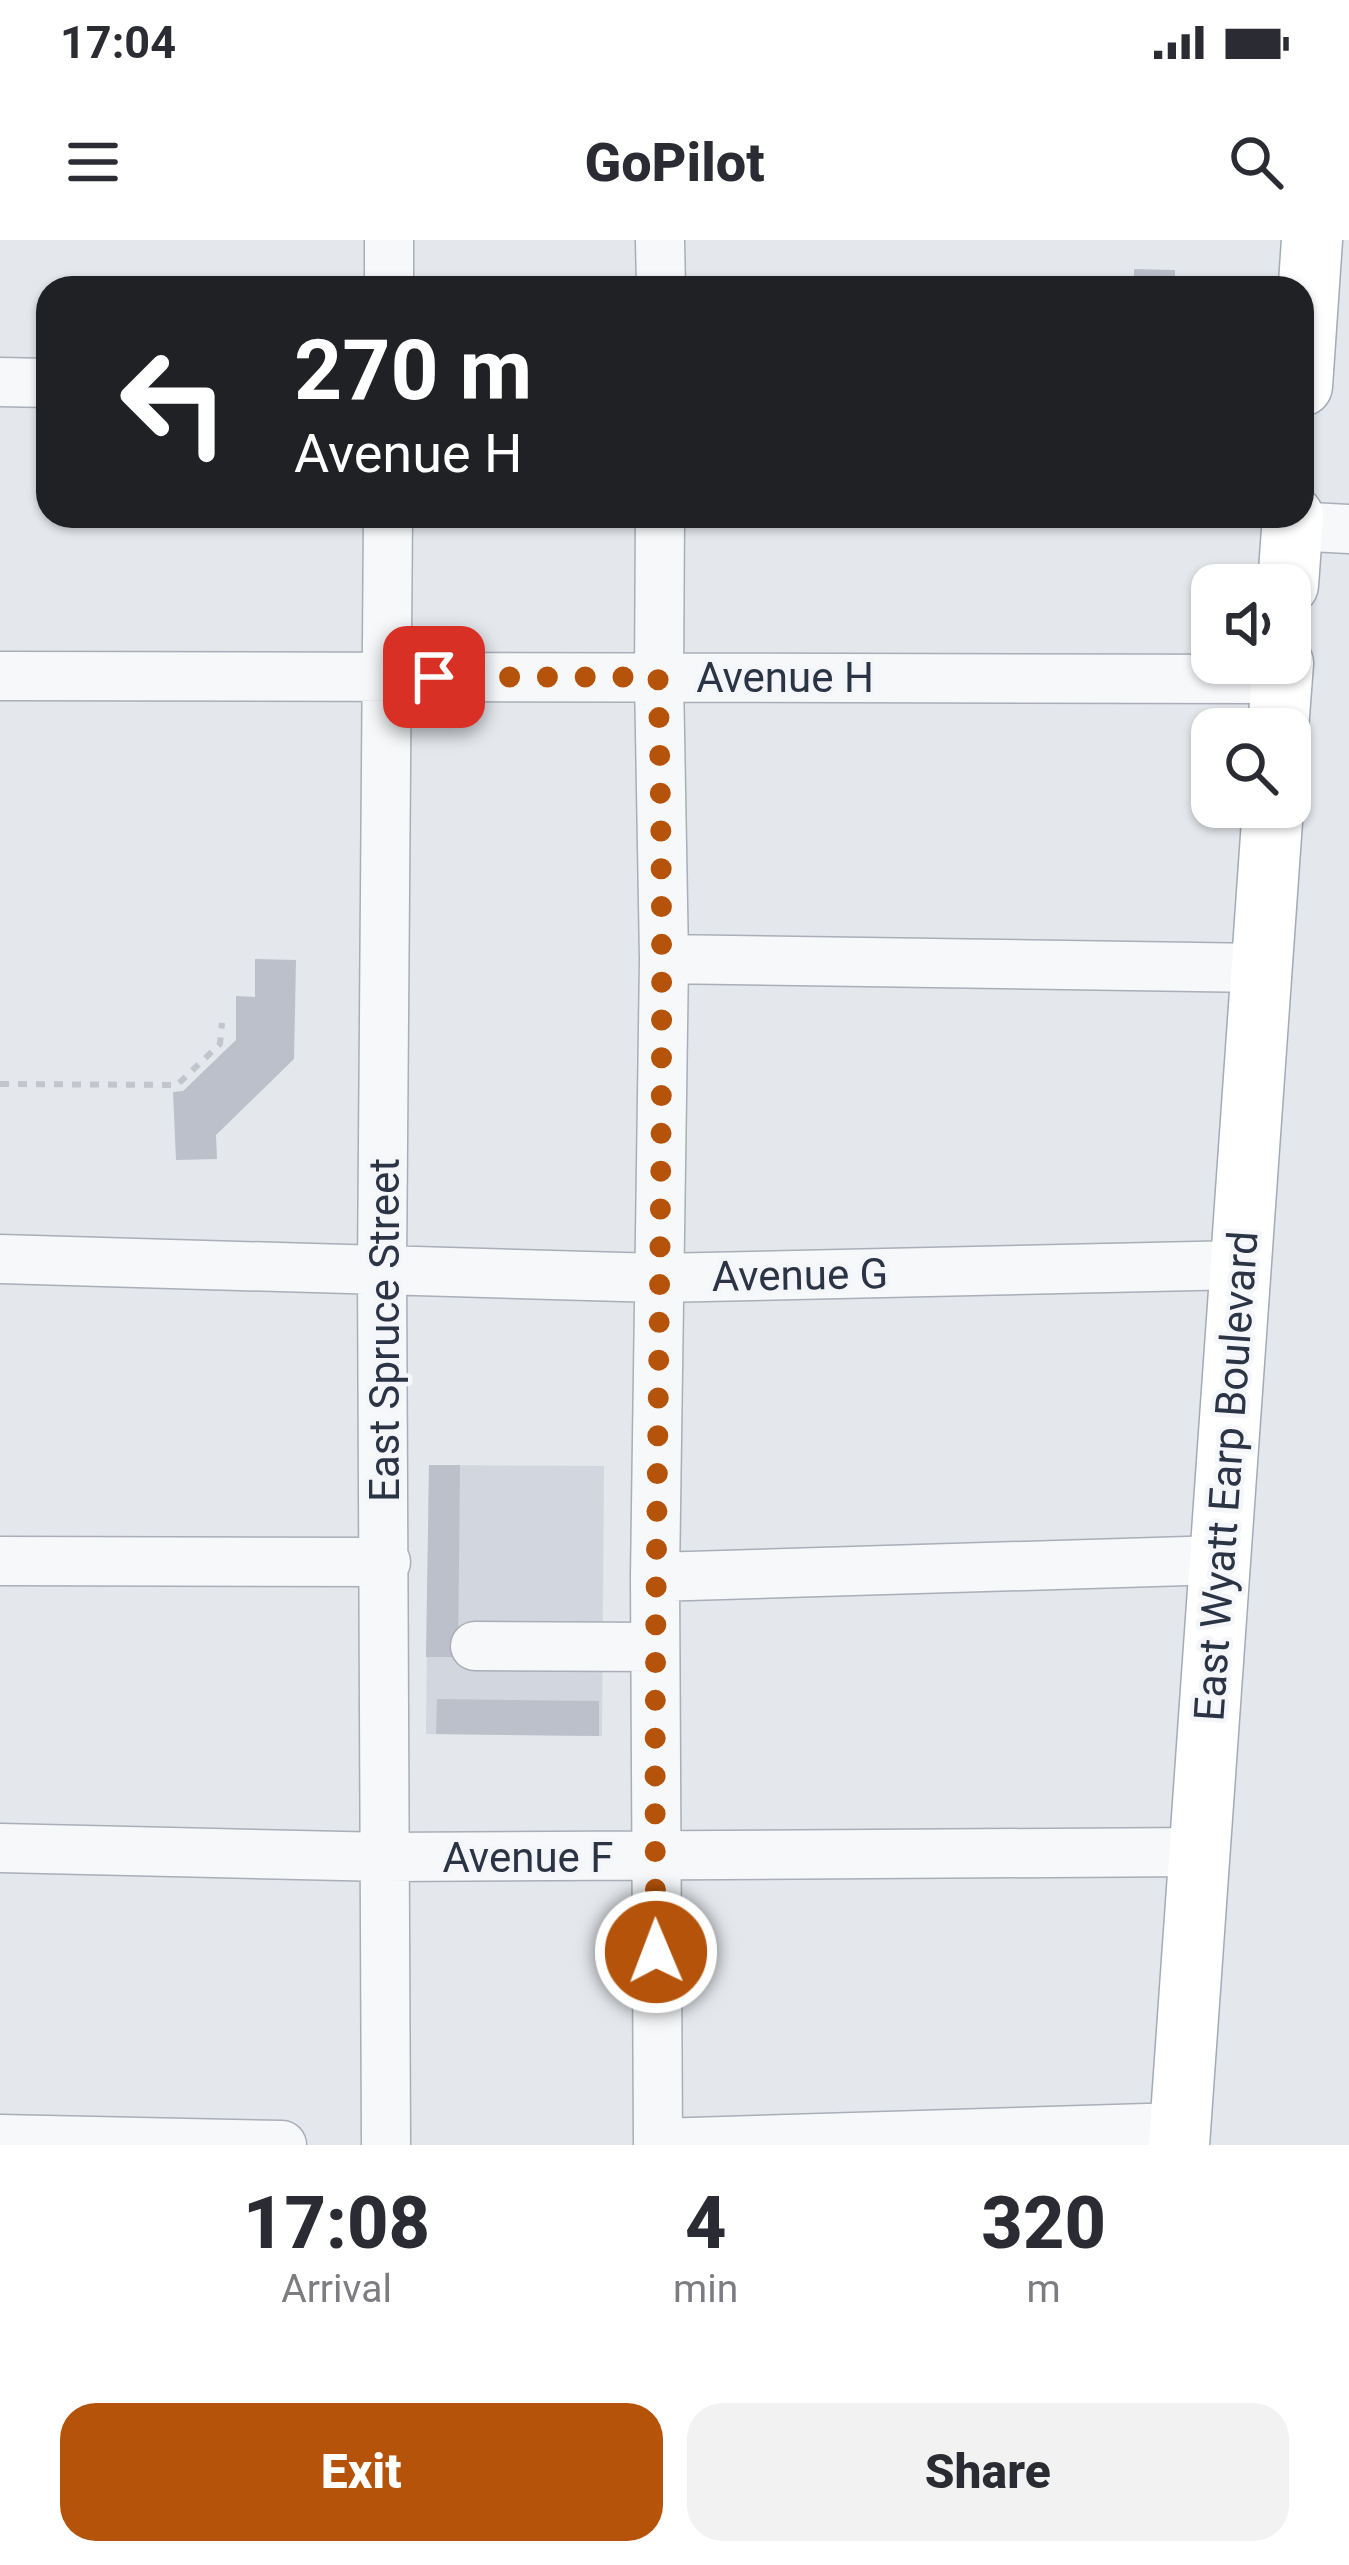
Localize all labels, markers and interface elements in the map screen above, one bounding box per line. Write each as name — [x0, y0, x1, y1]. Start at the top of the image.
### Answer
text: 17:04 — [60, 16, 176, 69]
icon: menu — [60, 129, 126, 195]
icon: search — [1223, 129, 1289, 195]
text: GoPilot — [584, 131, 765, 194]
text: 270 m — [294, 321, 532, 420]
icon: left — [96, 324, 252, 480]
text: Avenue H — [294, 422, 523, 485]
map controls — [1191, 564, 1311, 828]
button: sound — [1191, 564, 1311, 684]
pin — [383, 626, 485, 728]
icon: arrive — [401, 644, 467, 710]
street label: Avenue H — [696, 653, 874, 702]
button: search — [1191, 708, 1311, 828]
street label: East Spruce Street — [360, 1158, 409, 1502]
street label: East Wyatt Earp Boulevard — [1184, 1229, 1268, 1723]
street label: Avenue G — [711, 1249, 889, 1301]
street label: Avenue F — [443, 1833, 613, 1882]
position arrow — [593, 1889, 719, 2015]
text: 17:08 — [243, 2181, 430, 2266]
text: 4 — [685, 2181, 726, 2266]
text: 320 — [981, 2181, 1106, 2266]
text: Arrival — [281, 2266, 392, 2312]
text: min — [673, 2266, 738, 2312]
text: m — [1027, 2266, 1061, 2312]
button: Exit — [60, 2403, 663, 2541]
button: Share — [687, 2403, 1289, 2541]

